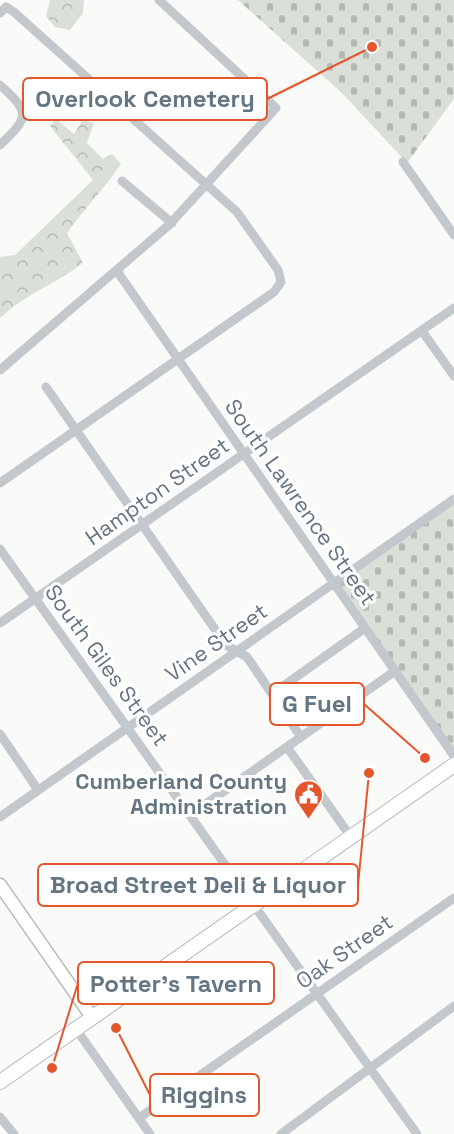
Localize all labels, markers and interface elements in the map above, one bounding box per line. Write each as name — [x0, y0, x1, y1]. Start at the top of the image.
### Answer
callout: Overlook Cemetery — [23, 78, 267, 120]
text: Overlook Cemetery — [35, 83, 255, 114]
street label: South Lawrence Street — [219, 393, 383, 611]
street label: Hampton Street — [80, 431, 234, 551]
street label: South Giles Street — [39, 579, 175, 751]
street label: Vine Street — [159, 597, 273, 687]
callout: G Fuel — [270, 683, 364, 725]
text: G Fuel — [282, 688, 352, 719]
place label: Cumberland County Administration — [75, 767, 287, 820]
public building icon: Cumberland County Administration — [292, 778, 324, 820]
callout: Broad Street Deli & Liquor — [38, 864, 358, 906]
text: Broad Street Deli & Liquor — [50, 869, 346, 900]
street label: Oak Street — [290, 907, 398, 995]
callout: Potter's Tavern — [78, 962, 274, 1004]
text: Potter's Tavern — [90, 968, 262, 999]
callout: Riggins — [150, 1074, 259, 1116]
text: Riggins — [161, 1079, 247, 1110]

